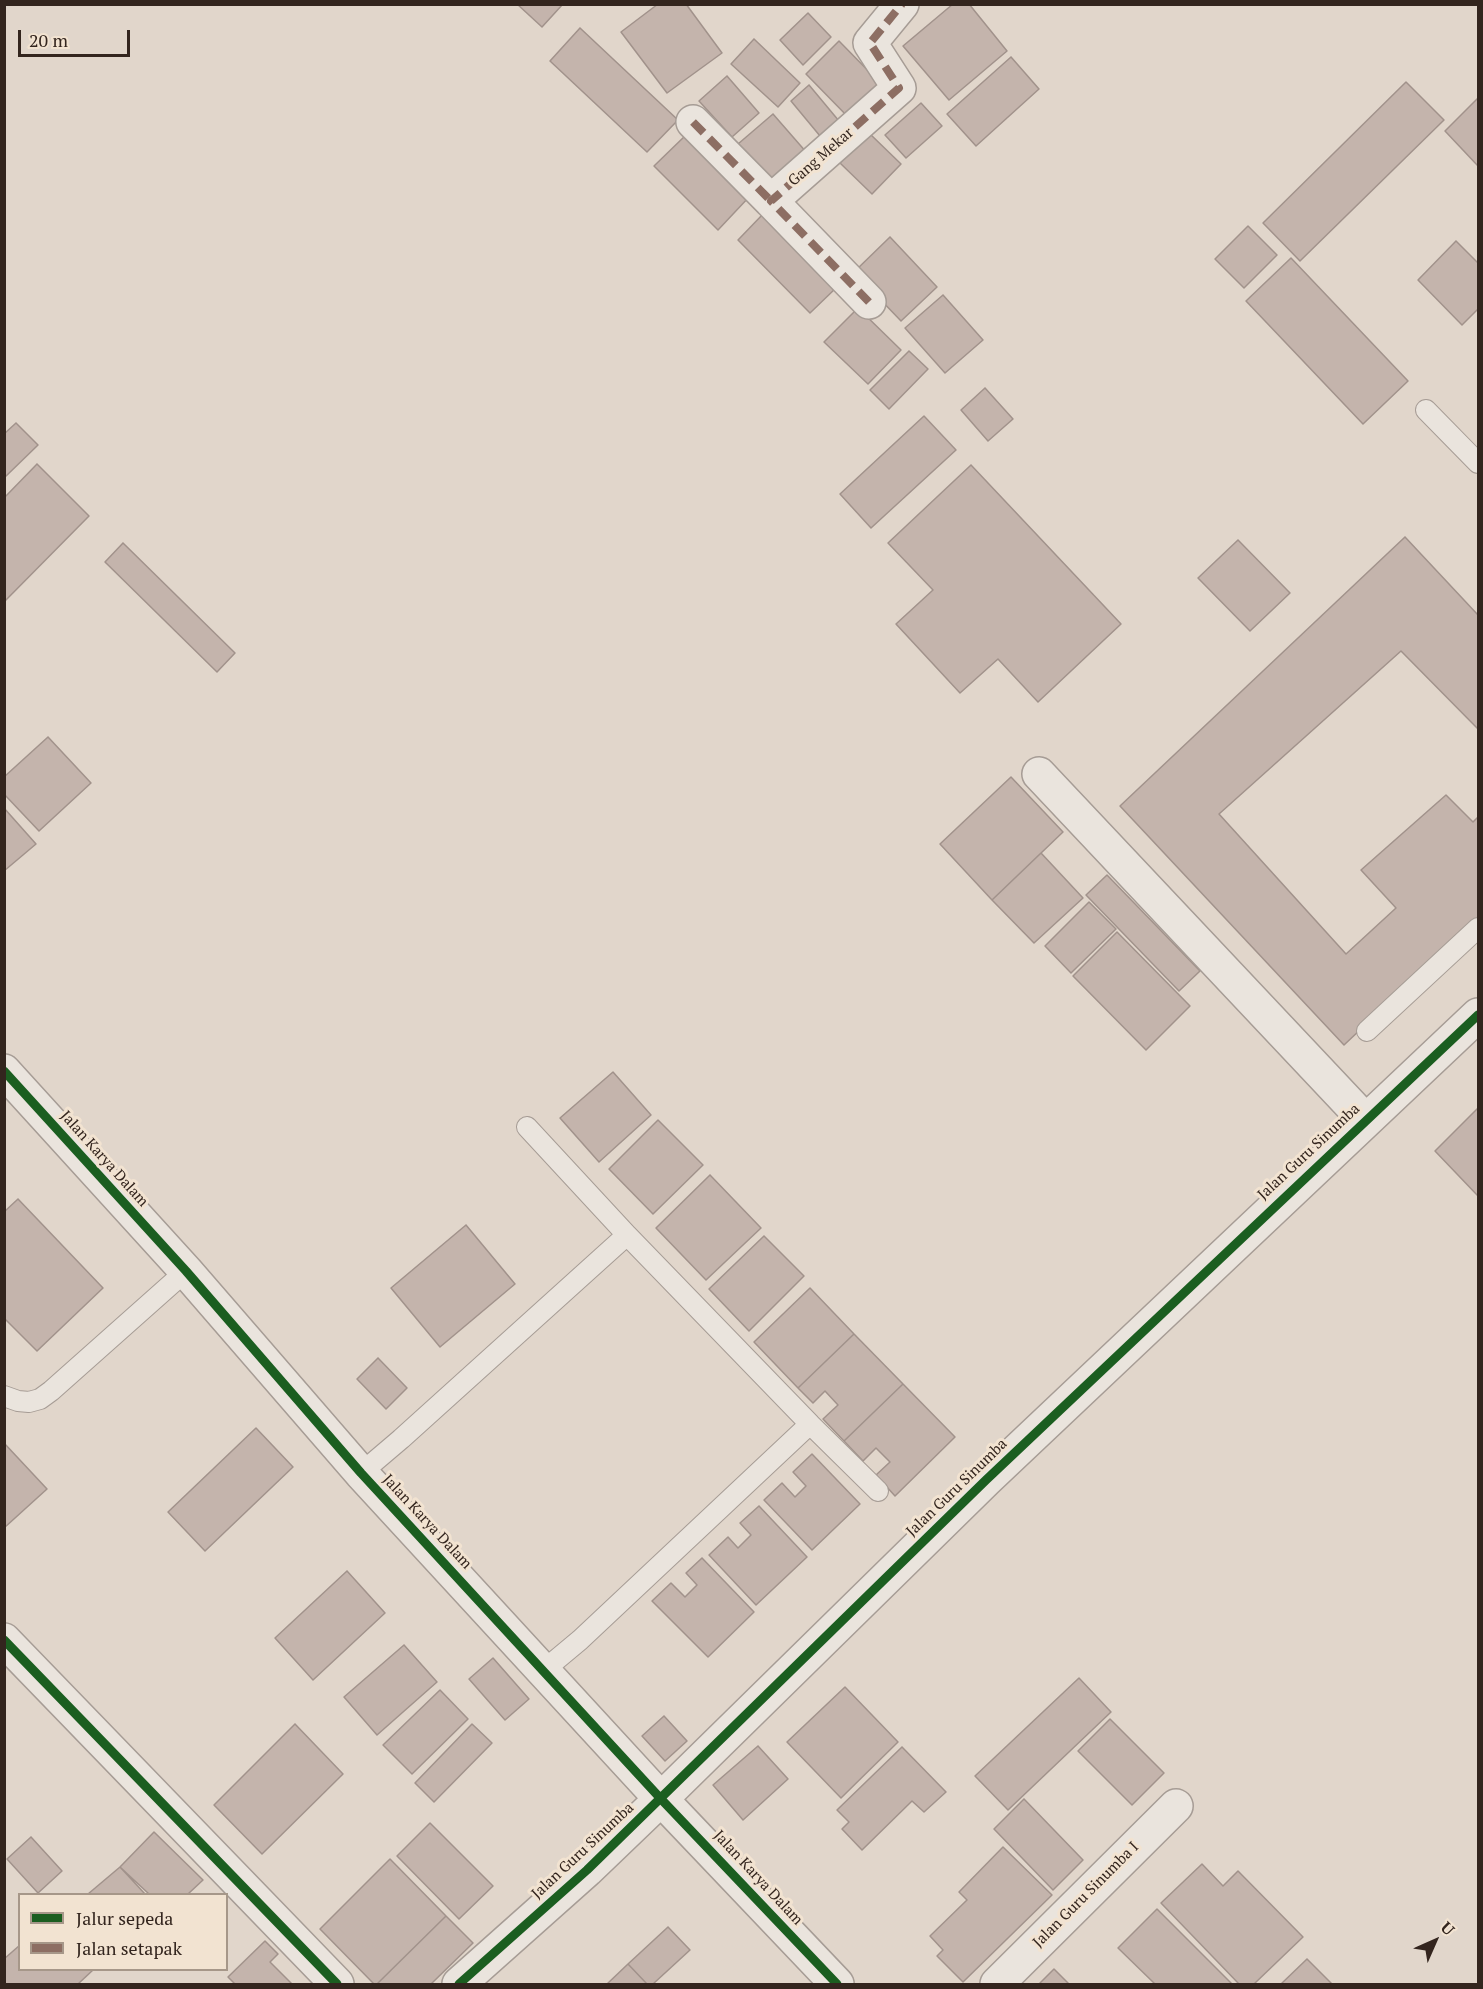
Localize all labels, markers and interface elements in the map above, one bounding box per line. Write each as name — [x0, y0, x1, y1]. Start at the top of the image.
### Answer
scale bar — [21, 18, 134, 56]
text: 20 m — [29, 28, 68, 52]
street label: Gang Mekar — [785, 124, 857, 190]
street label: Jalan Guru Sinumba — [1254, 1100, 1364, 1204]
street label: Jalan Karya Dalam — [56, 1107, 152, 1211]
street label: Jalan Guru Sinumba — [903, 1435, 1011, 1541]
street label: Jalan Karya Dalam — [379, 1471, 475, 1573]
street label: Jalan Guru Sinumba — [528, 1799, 638, 1903]
street label: Jalan Karya Dalam — [710, 1827, 806, 1929]
street label: Jalan Guru Sinumba I — [1029, 1838, 1143, 1952]
legend — [18, 1893, 228, 1971]
text: Jalur sepeda — [76, 1906, 173, 1930]
north arrow — [1405, 1911, 1465, 1971]
text: U — [1436, 1916, 1460, 1940]
text: Jalan setapak — [76, 1936, 182, 1960]

